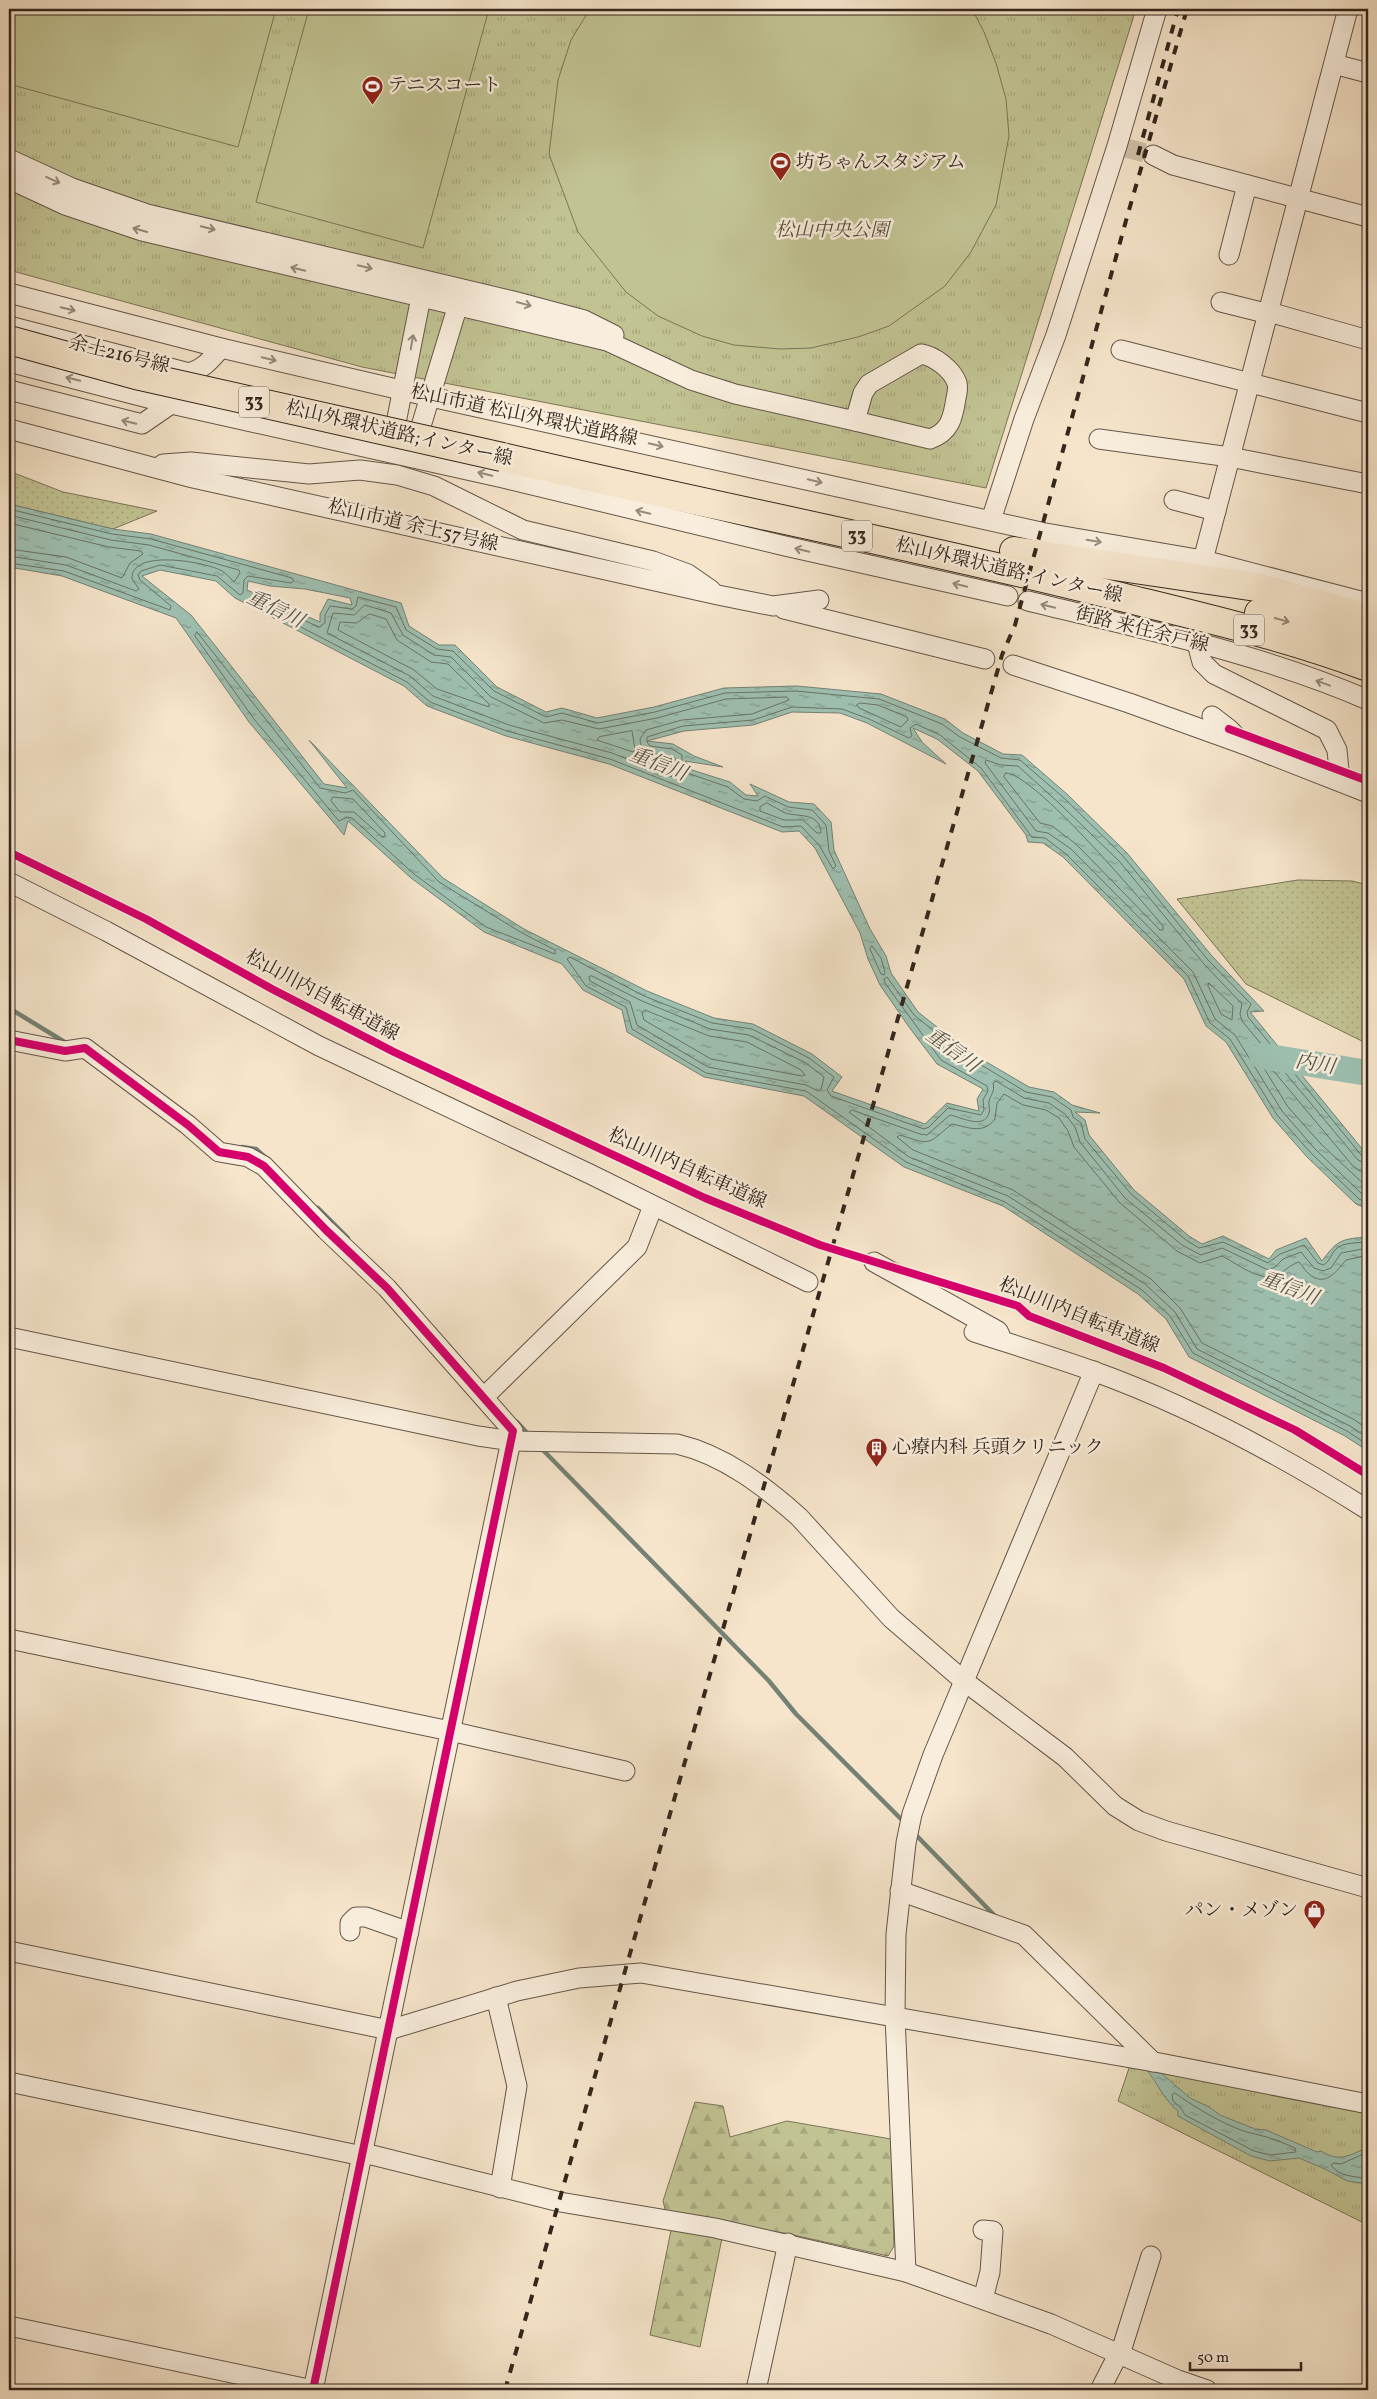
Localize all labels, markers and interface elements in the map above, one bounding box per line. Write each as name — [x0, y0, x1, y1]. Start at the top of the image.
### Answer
place label: テニスコート — [388, 73, 501, 99]
sports icon: テニスコート — [360, 74, 384, 105]
place label: 坊ちゃんスタジアム — [796, 150, 966, 176]
sports icon: 坊ちゃんスタジアム — [768, 151, 792, 182]
one-way arrow — [45, 175, 60, 185]
park label: 松山中央公園 — [775, 218, 892, 244]
one-way arrow — [199, 224, 215, 234]
one-way arrow — [133, 225, 149, 234]
one-way arrow — [357, 263, 373, 272]
one-way arrow — [291, 264, 307, 273]
one-way arrow — [515, 299, 531, 309]
one-way arrow — [59, 305, 75, 314]
street label: 余土216号線 — [66, 330, 172, 380]
one-way arrow — [407, 334, 417, 350]
one-way arrow — [260, 355, 276, 364]
one-way arrow — [65, 374, 81, 383]
street label: 松山市道 松山外環状道路線 — [408, 379, 640, 453]
road number: 33 — [239, 387, 269, 418]
street label: 松山外環状道路;インター線 — [283, 395, 515, 473]
one-way arrow — [122, 417, 138, 426]
one-way arrow — [648, 441, 664, 451]
one-way arrow — [478, 469, 494, 478]
one-way arrow — [806, 477, 822, 486]
street label: 松山市道 余土57号線 — [325, 494, 501, 558]
one-way arrow — [636, 507, 652, 516]
road number: 33 — [842, 520, 872, 552]
street label: 松山外環状道路;インター線 — [893, 532, 1125, 610]
one-way arrow — [1086, 537, 1102, 547]
one-way arrow — [794, 545, 810, 554]
one-way arrow — [953, 580, 969, 589]
water label: 重信川 — [242, 584, 310, 637]
one-way arrow — [1041, 601, 1057, 610]
street label: 街路 来住余戸線 — [1072, 601, 1212, 659]
road number: 33 — [1234, 614, 1264, 646]
one-way arrow — [1273, 615, 1289, 625]
one-way arrow — [1315, 678, 1331, 687]
water label: 重信川 — [625, 741, 693, 790]
street label: 松山川内自転車道線 — [240, 944, 404, 1048]
water label: 重信川 — [920, 1022, 986, 1081]
water label: 内川 — [1293, 1048, 1339, 1082]
street label: 松山川内自転車道線 — [604, 1122, 770, 1216]
water label: 重信川 — [1256, 1265, 1324, 1314]
street label: 松山川内自転車道線 — [995, 1272, 1163, 1360]
place label: 心療内科 兵頭クリニック — [892, 1435, 1104, 1461]
building icon: 心療内科 兵頭クリニック — [864, 1436, 888, 1467]
place label: パン・メゾン — [1185, 1898, 1298, 1924]
shop icon: パン・メゾン — [1302, 1899, 1326, 1930]
scale bar — [1190, 2339, 1301, 2371]
text: 50 m — [1197, 2348, 1229, 2369]

